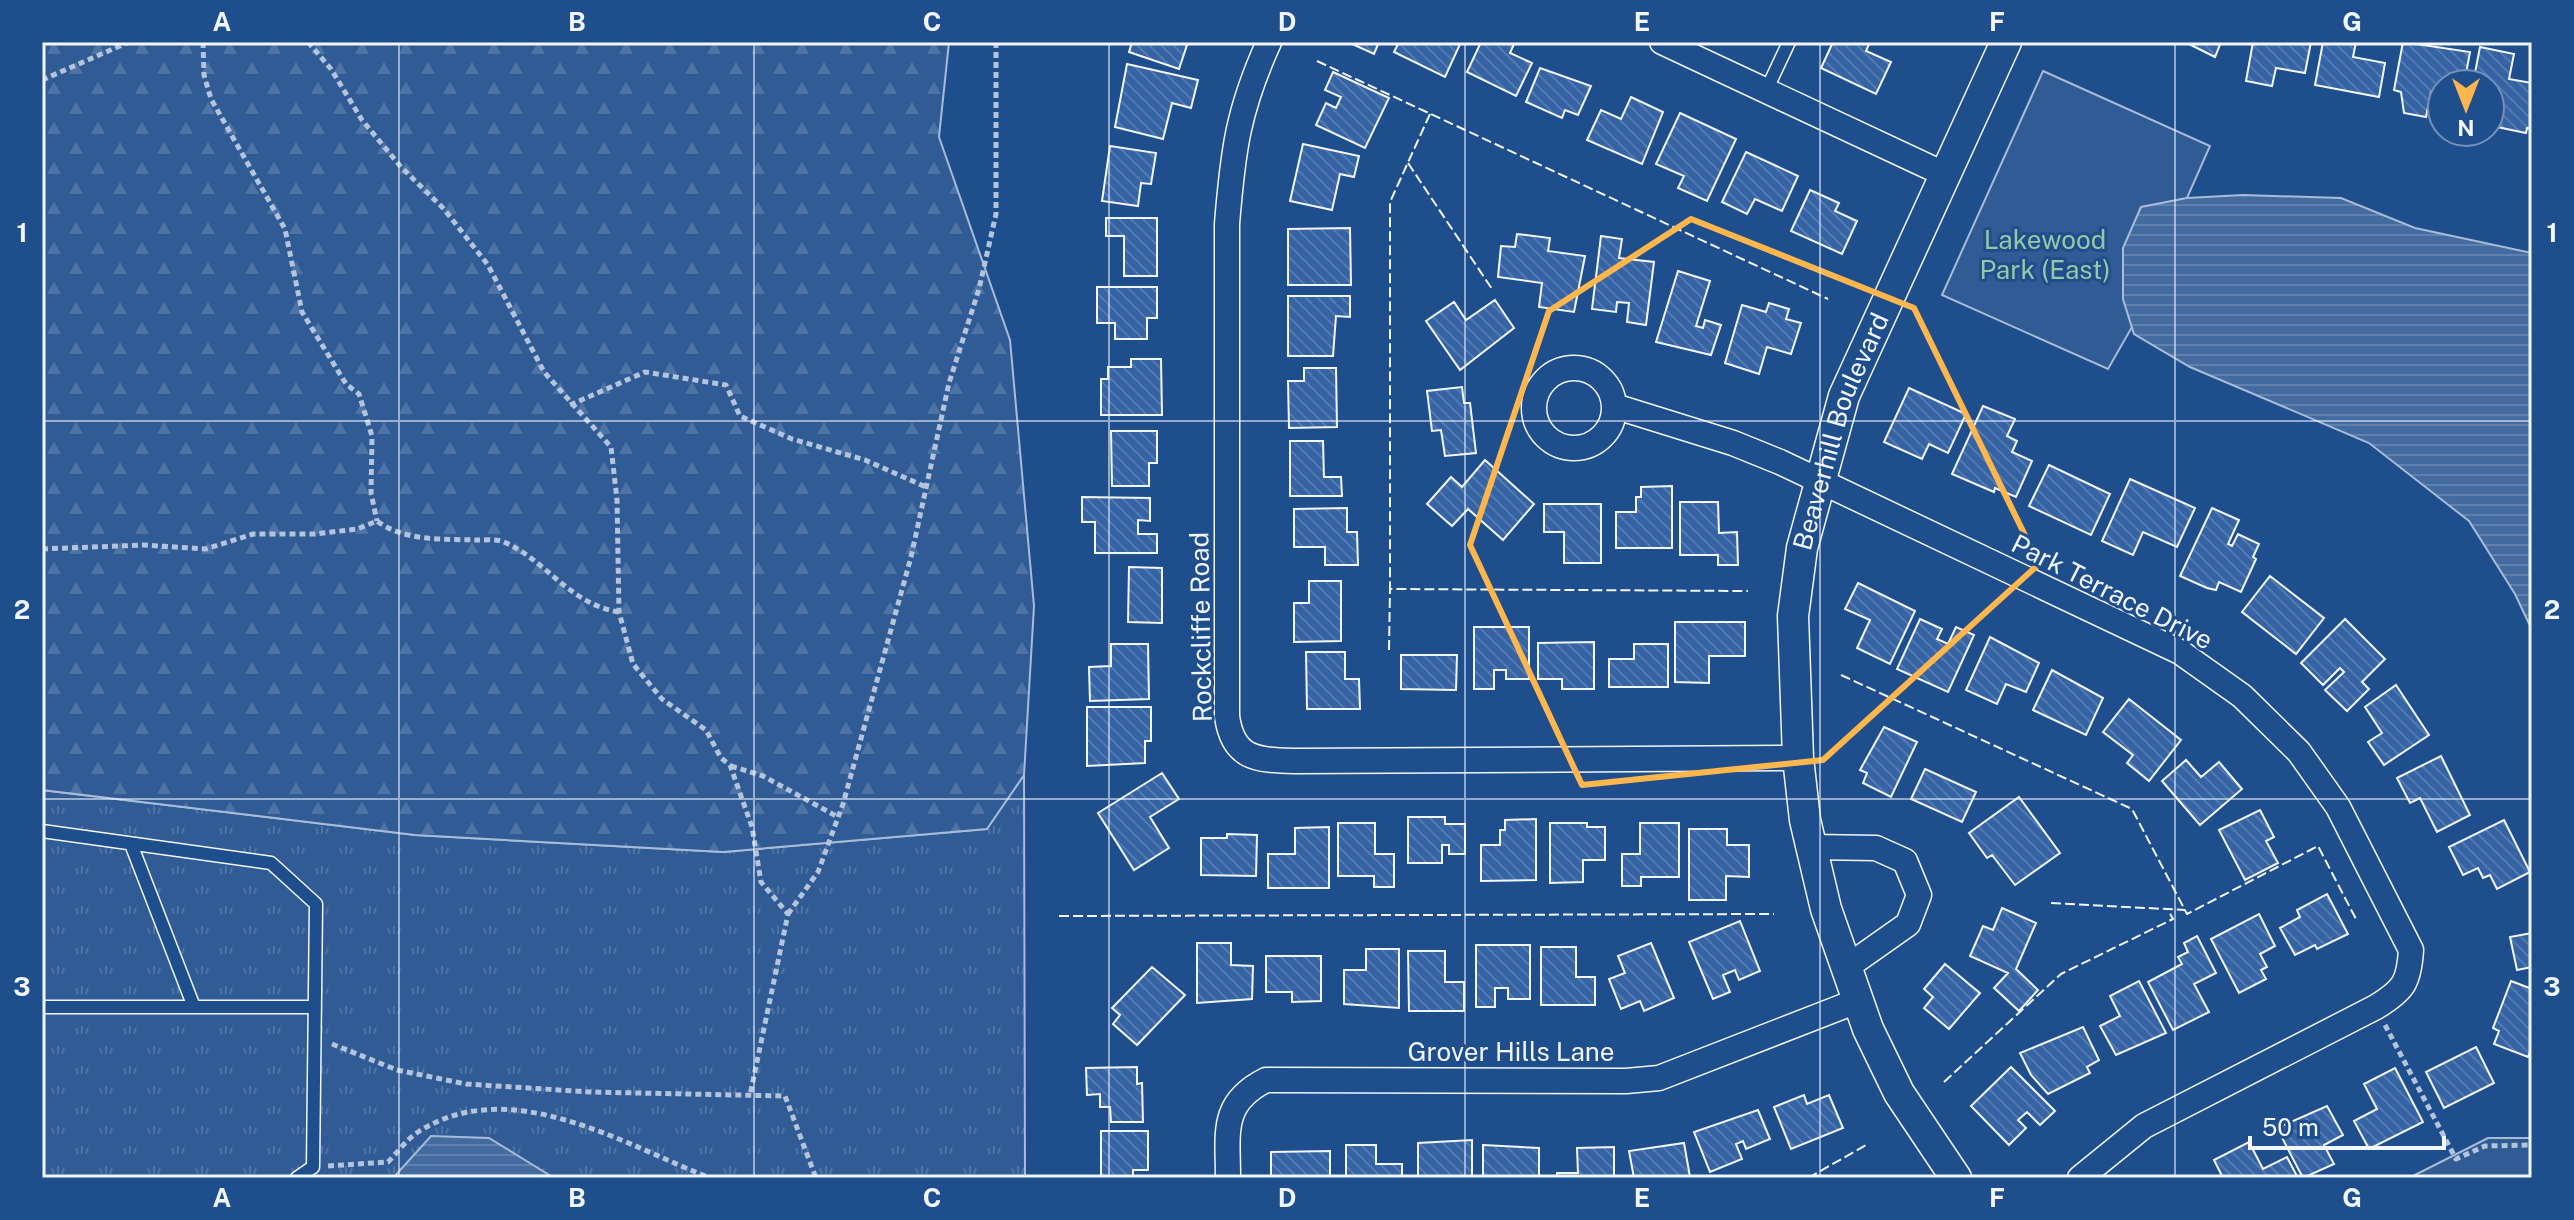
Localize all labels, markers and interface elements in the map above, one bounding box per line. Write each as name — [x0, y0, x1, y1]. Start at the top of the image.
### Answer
text: A — [213, 6, 232, 37]
text: B — [568, 6, 586, 37]
text: C — [923, 6, 941, 37]
text: D — [1278, 6, 1296, 37]
text: E — [1634, 6, 1650, 37]
text: F — [1989, 6, 2005, 37]
text: G — [2342, 6, 2362, 37]
north arrow — [2426, 68, 2506, 148]
text: N — [2457, 115, 2475, 141]
text: 1 — [16, 217, 28, 248]
text: 1 — [2546, 217, 2558, 248]
park label: Lakewood Park (East) — [1980, 224, 2110, 285]
street label: Beaverhill Boulevard — [1786, 308, 1895, 554]
street label: Park Terrace Drive — [2007, 527, 2218, 656]
street label: Rockcliffe Road — [1183, 532, 1218, 722]
text: 2 — [14, 594, 30, 625]
text: 2 — [2544, 594, 2560, 625]
text: 3 — [13, 971, 31, 1002]
text: 3 — [2543, 971, 2561, 1002]
street label: Grover Hills Lane — [1407, 1036, 1615, 1067]
scale bar — [2250, 1100, 2444, 1150]
text: 50 m — [2262, 1113, 2319, 1141]
text: A — [213, 1182, 232, 1213]
text: B — [568, 1182, 586, 1213]
text: C — [923, 1182, 941, 1213]
text: D — [1278, 1182, 1296, 1213]
text: E — [1634, 1182, 1650, 1213]
text: F — [1989, 1182, 2005, 1213]
text: G — [2342, 1182, 2362, 1213]

